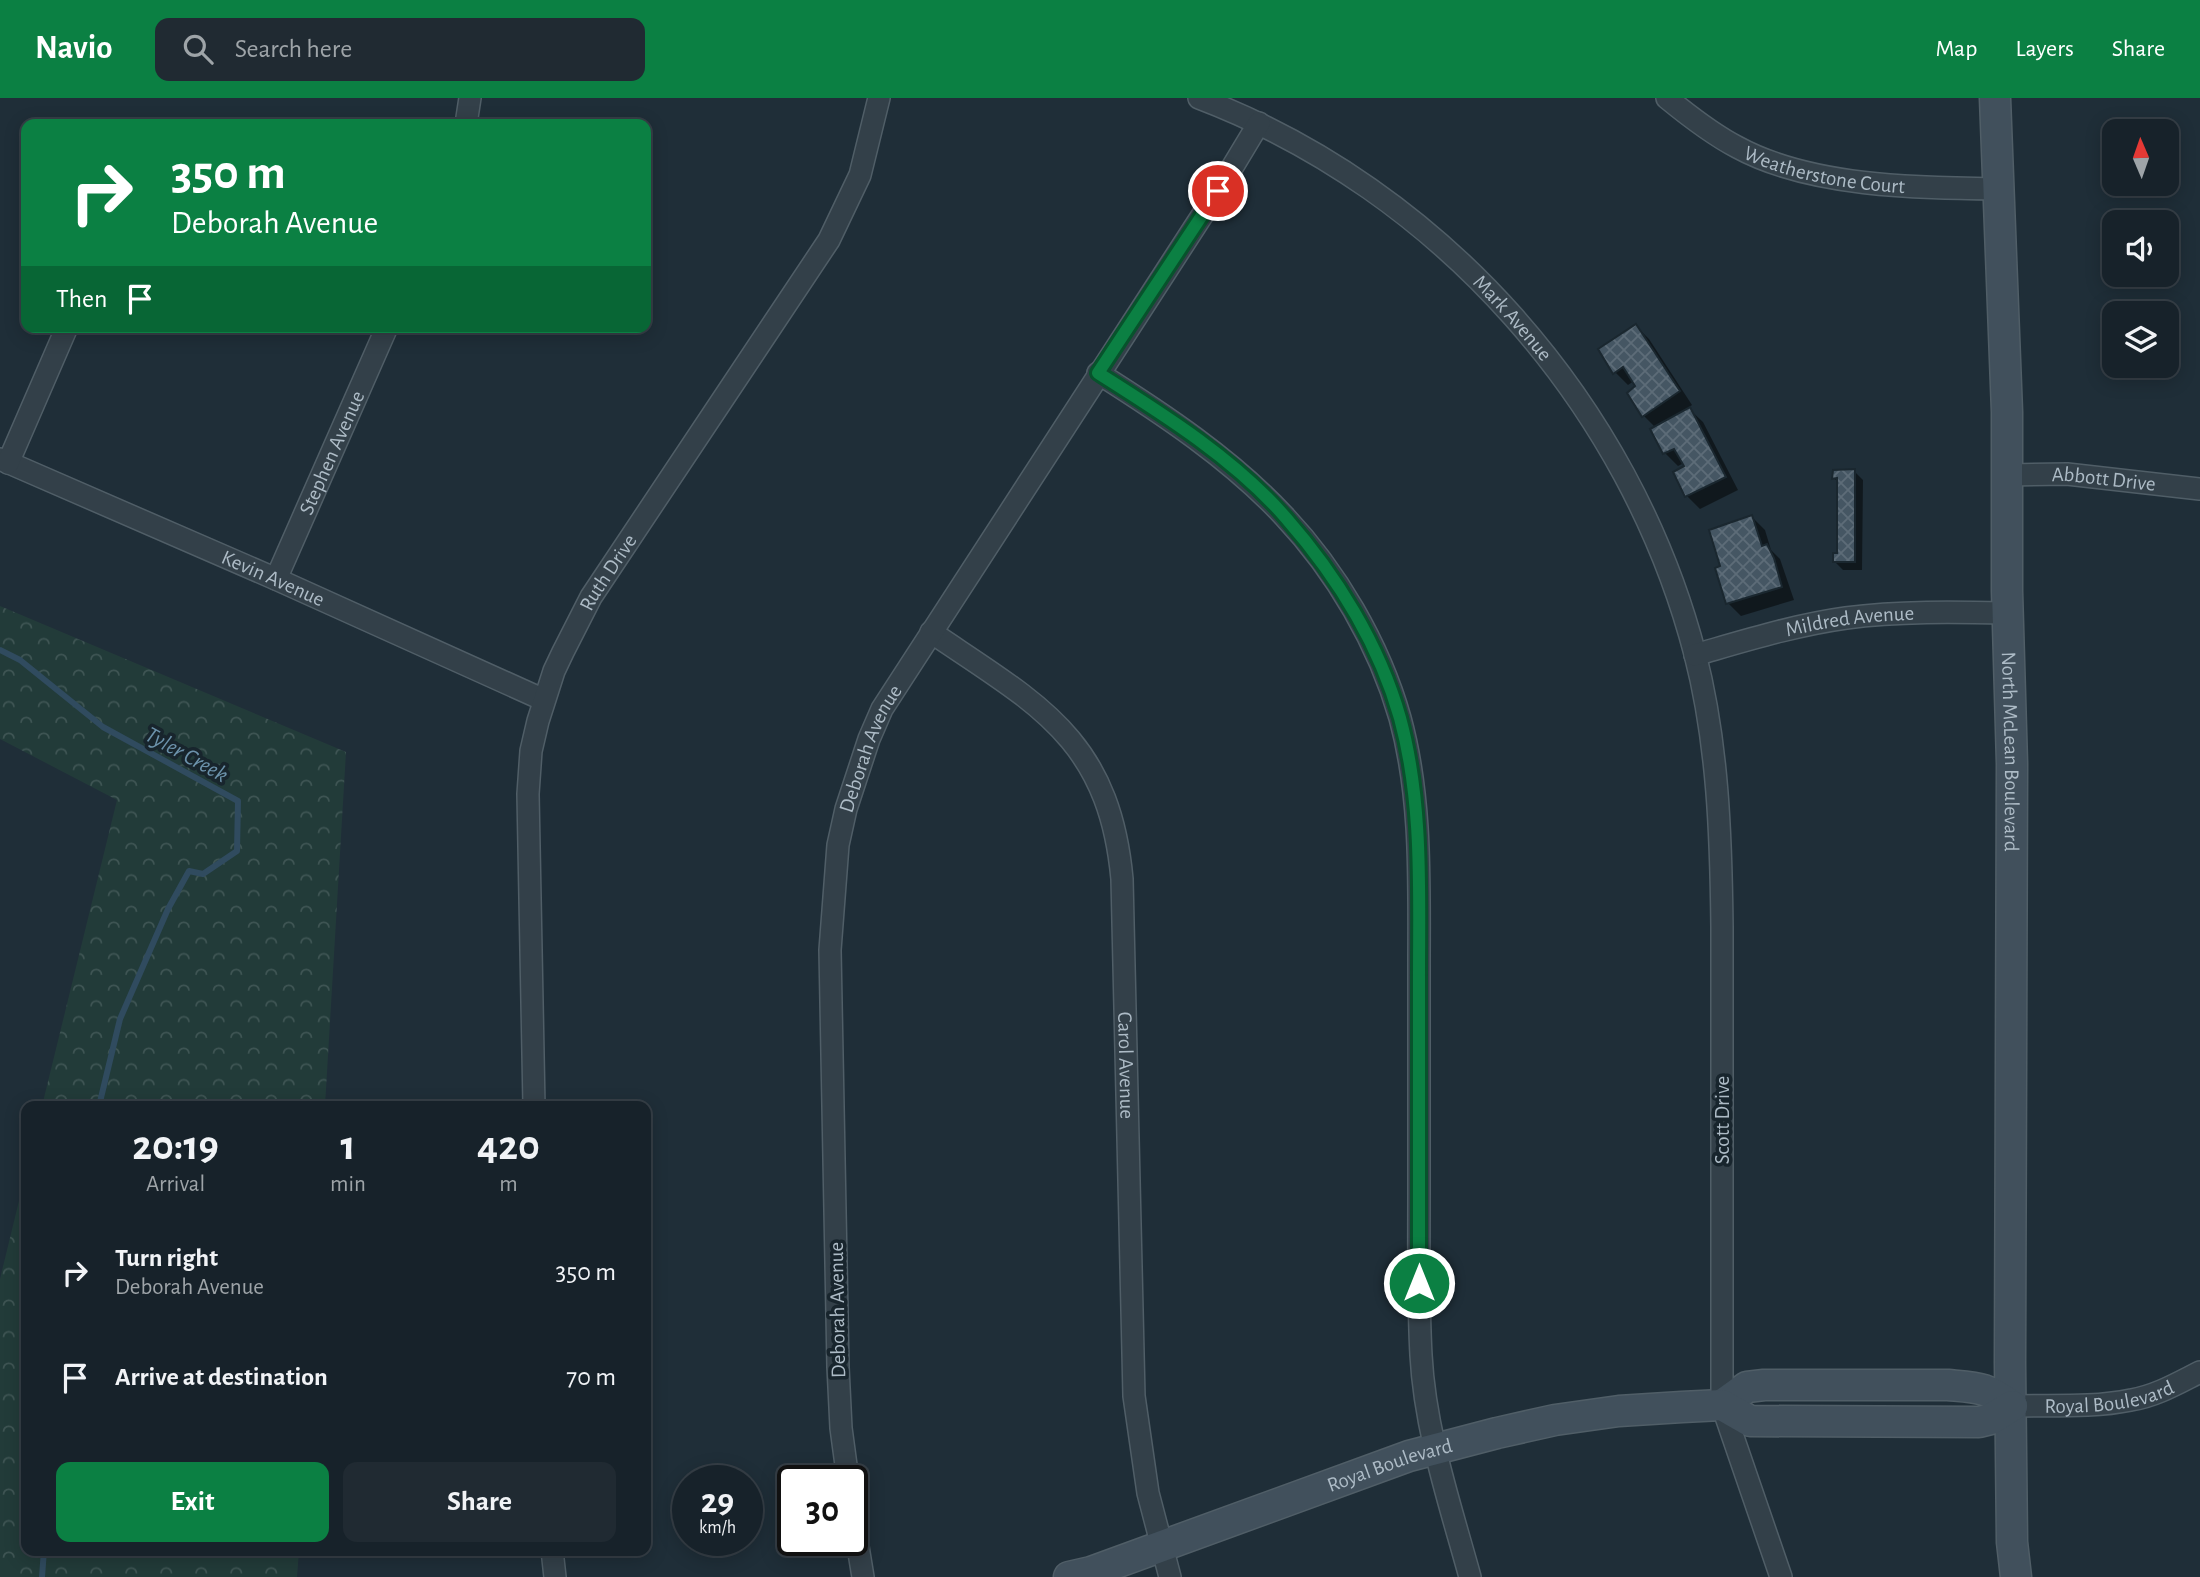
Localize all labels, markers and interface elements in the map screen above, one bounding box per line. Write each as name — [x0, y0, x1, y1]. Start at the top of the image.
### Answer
search box — [155, 18, 645, 81]
icon: search — [179, 30, 217, 68]
text: Navio — [35, 32, 113, 65]
text: Search here — [235, 36, 352, 62]
text: Map — [1935, 37, 1977, 61]
text: Layers — [2015, 37, 2074, 61]
text: Share — [2112, 37, 2165, 61]
north arrow — [2102, 119, 2179, 196]
map controls — [2102, 119, 2179, 378]
street label: Weatherstone Court — [1741, 142, 1906, 197]
icon: right — [56, 147, 147, 238]
text: 350 m — [171, 149, 286, 198]
pin — [1188, 161, 1248, 221]
icon: arrive — [1199, 172, 1237, 210]
text: Deborah Avenue — [171, 207, 378, 239]
button: sound — [2102, 210, 2179, 287]
street label: Mark Avenue — [1469, 271, 1556, 365]
icon: arrive — [121, 280, 159, 318]
text: Then — [56, 286, 107, 312]
button: layers — [2102, 301, 2179, 378]
street label: Stephen Avenue — [296, 388, 368, 518]
street label: Abbott Drive — [2052, 464, 2157, 495]
street label: Ruth Drive — [576, 531, 641, 614]
street label: Kevin Avenue — [218, 547, 328, 610]
street label: Mildred Avenue — [1783, 603, 1914, 641]
street label: North McLean Boulevard — [1998, 651, 2022, 852]
street label: Deborah Avenue — [836, 681, 906, 815]
water label: Tyler Creek — [141, 723, 232, 787]
street label: Carol Avenue — [1114, 1011, 1138, 1119]
street label: Scott Drive — [1712, 1076, 1733, 1164]
text: 20:19 — [132, 1125, 219, 1167]
text: 1 — [340, 1125, 356, 1167]
text: 420 — [477, 1125, 540, 1167]
text: Arrival — [146, 1173, 205, 1196]
text: min — [330, 1173, 366, 1196]
text: m — [499, 1173, 518, 1196]
street label: Deborah Avenue — [826, 1242, 849, 1378]
text: Turn right — [115, 1245, 218, 1271]
position arrow — [1382, 1246, 1456, 1320]
icon: right — [56, 1254, 94, 1292]
text: 350 m — [556, 1259, 616, 1285]
text: Deborah Avenue — [115, 1276, 264, 1299]
icon: arrive — [56, 1359, 94, 1397]
text: Arrive at destination — [115, 1364, 328, 1390]
text: 70 m — [566, 1364, 616, 1390]
street label: Royal Boulevard — [2045, 1377, 2177, 1417]
street label: Royal Boulevard — [1324, 1435, 1455, 1496]
button: Exit — [56, 1462, 329, 1542]
button: Share — [343, 1462, 616, 1542]
speed limit sign: 30 — [777, 1465, 868, 1556]
text: 29 — [701, 1484, 734, 1519]
text: km/h — [699, 1519, 736, 1537]

